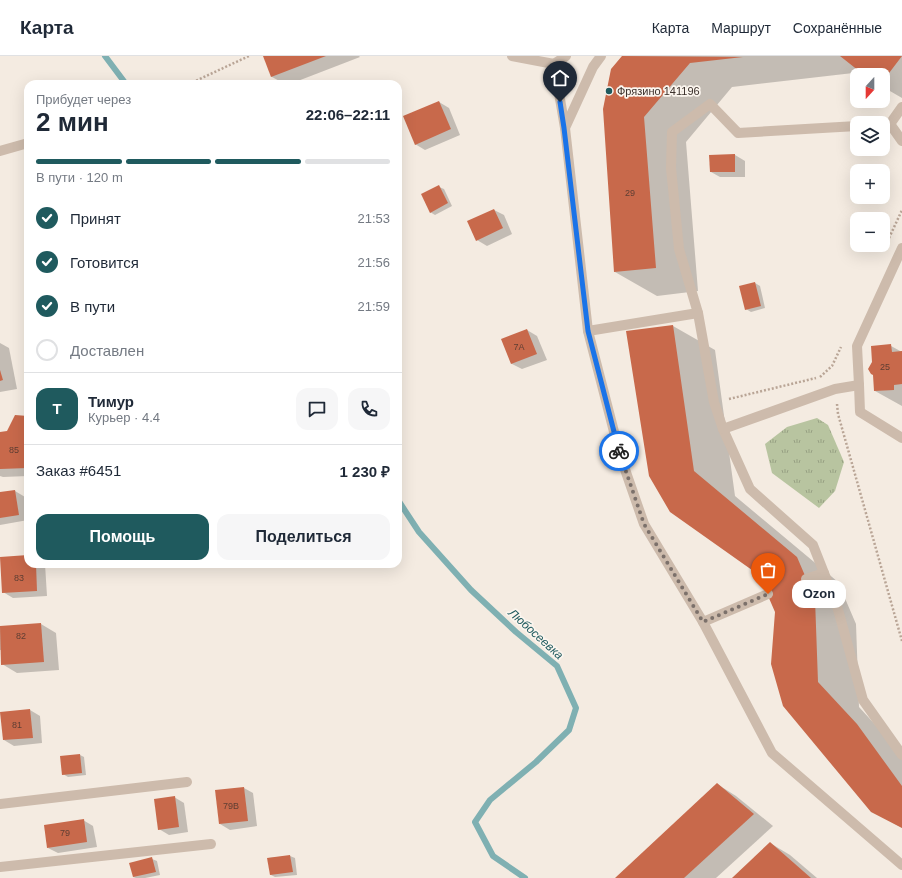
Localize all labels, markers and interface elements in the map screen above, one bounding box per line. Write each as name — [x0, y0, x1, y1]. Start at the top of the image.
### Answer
text: Карта — [20, 17, 74, 38]
text: Карта — [652, 20, 689, 36]
text: Маршрут — [711, 20, 771, 36]
text: Сохранённые — [793, 20, 882, 36]
pin — [543, 61, 577, 102]
icon: home — [549, 67, 571, 89]
north arrow — [850, 68, 890, 108]
map controls — [850, 68, 890, 252]
place label: Фрязино 141196 — [617, 85, 700, 97]
marker: Фрязино 141196 — [604, 86, 614, 96]
text: Прибудет через — [36, 92, 131, 107]
text: 22:06–22:11 — [306, 106, 390, 123]
text: 2 мин — [36, 107, 109, 137]
button: layers — [850, 116, 890, 156]
button: + — [850, 164, 890, 204]
text: В пути · 120 m — [36, 170, 123, 185]
house number: 29 — [625, 188, 635, 198]
icon: check — [36, 207, 58, 229]
text: Принят — [70, 210, 121, 227]
text: 21:53 — [357, 211, 390, 226]
button: − — [850, 212, 890, 252]
icon: check — [36, 251, 58, 273]
text: Готовится — [70, 254, 139, 271]
text: 21:56 — [357, 255, 390, 270]
icon: check — [36, 295, 58, 317]
text: В пути — [70, 298, 115, 315]
text: 21:59 — [357, 299, 390, 314]
text: Доставлен — [70, 342, 144, 359]
house number: 7А — [513, 342, 525, 352]
house number: 25 — [880, 362, 890, 372]
button: chat — [296, 388, 338, 430]
button: phone — [348, 388, 390, 430]
text: Тимур — [88, 393, 134, 410]
text: Т — [52, 400, 62, 417]
text: Курьер · 4.4 — [88, 410, 160, 425]
courier — [599, 431, 639, 471]
icon: bike — [608, 440, 630, 462]
house number: 85 — [9, 445, 19, 455]
text: Заказ #6451 — [36, 462, 121, 479]
text: 1 230 ₽ — [340, 463, 390, 480]
button: Помощь — [36, 514, 209, 560]
button: Поделиться — [217, 514, 390, 560]
pin — [751, 553, 785, 594]
icon: bag — [757, 559, 779, 581]
house number: 83 — [14, 573, 24, 583]
callout: Ozon — [792, 580, 846, 608]
text: Ozon — [803, 586, 835, 601]
water label: Любосеевка — [505, 605, 566, 662]
house number: 82 — [16, 631, 26, 641]
house number: 81 — [12, 720, 22, 730]
house number: 79В — [223, 801, 239, 811]
house number: 79 — [60, 828, 70, 838]

